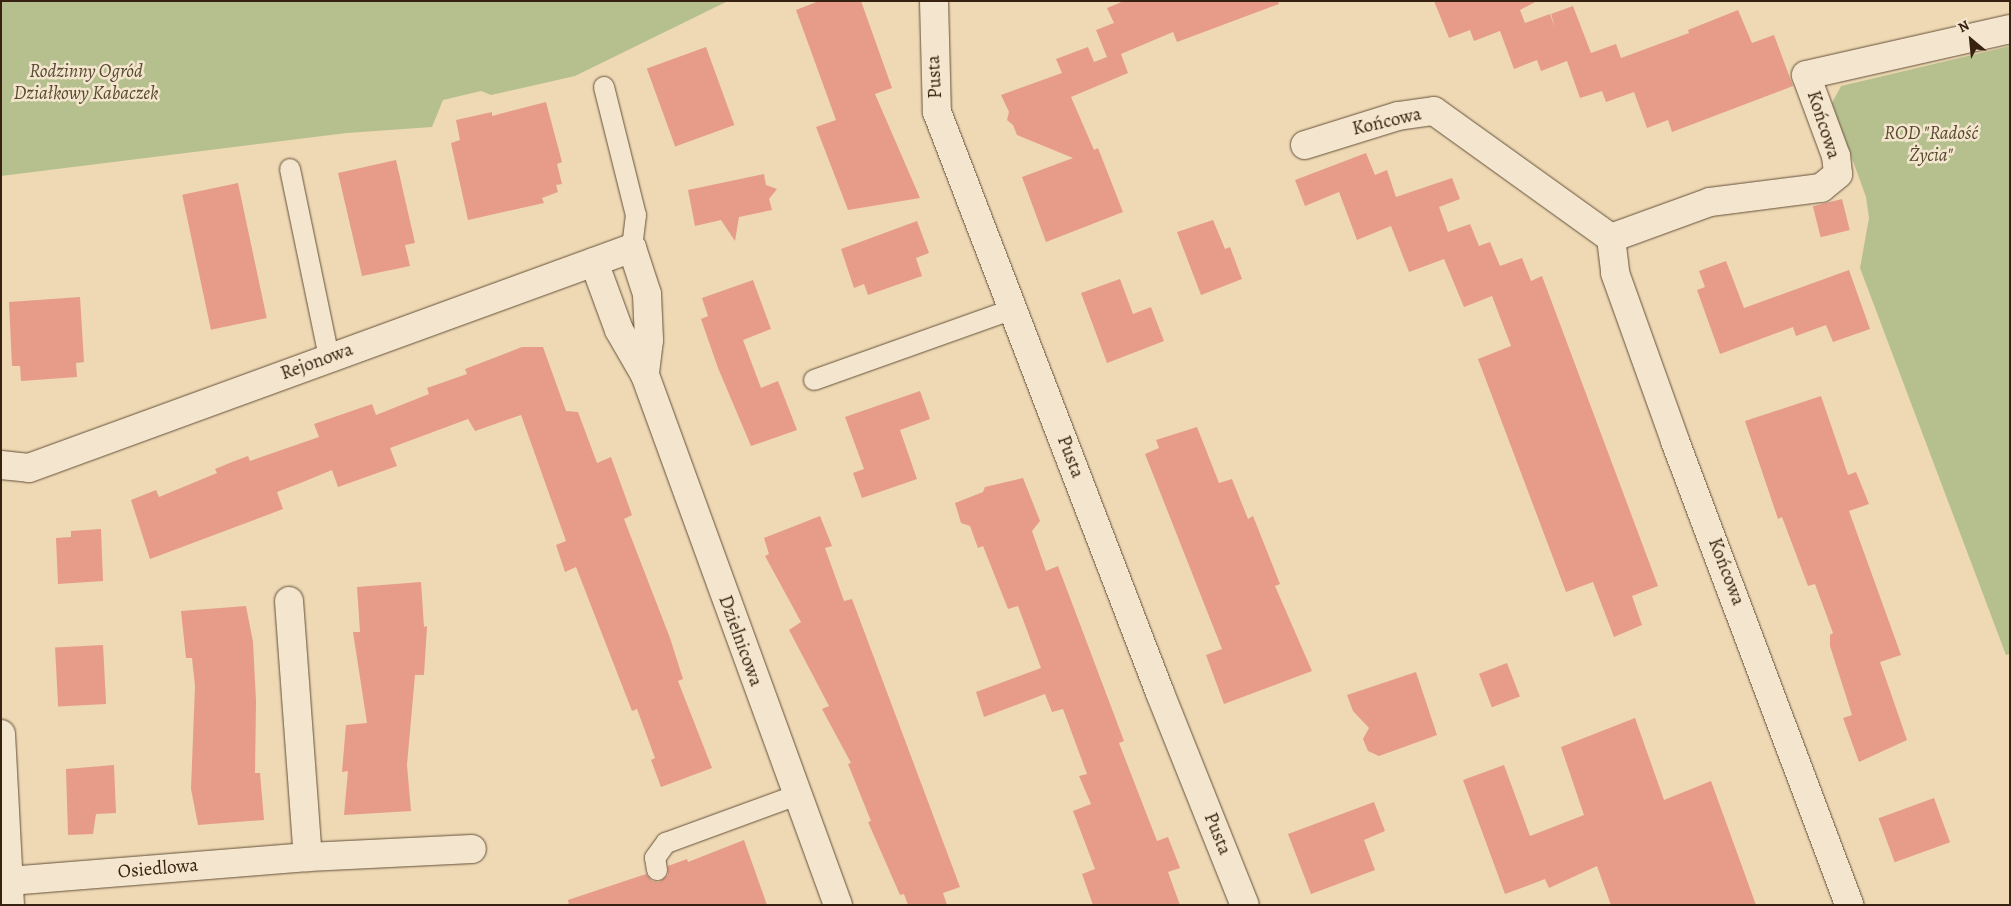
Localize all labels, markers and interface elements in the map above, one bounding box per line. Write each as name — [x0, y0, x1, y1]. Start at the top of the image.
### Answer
north arrow — [1946, 15, 1996, 65]
text: N — [1955, 16, 1973, 37]
street label: Pusta — [922, 55, 948, 99]
park label: Rodzinny Ogród Działkowy Kabaczek — [14, 61, 158, 105]
street label: Końcowa — [1801, 88, 1845, 162]
street label: Końcowa — [1350, 103, 1424, 141]
park label: ROD "Radość Życia" — [1884, 123, 1978, 167]
street label: Rejonowa — [278, 338, 356, 386]
street label: Pusta — [1052, 433, 1088, 481]
street label: Końcowa — [1703, 535, 1749, 609]
street label: Dzielnicowa — [713, 592, 767, 690]
street label: Pusta — [1198, 810, 1236, 858]
street label: Osiedlowa — [117, 854, 199, 884]

